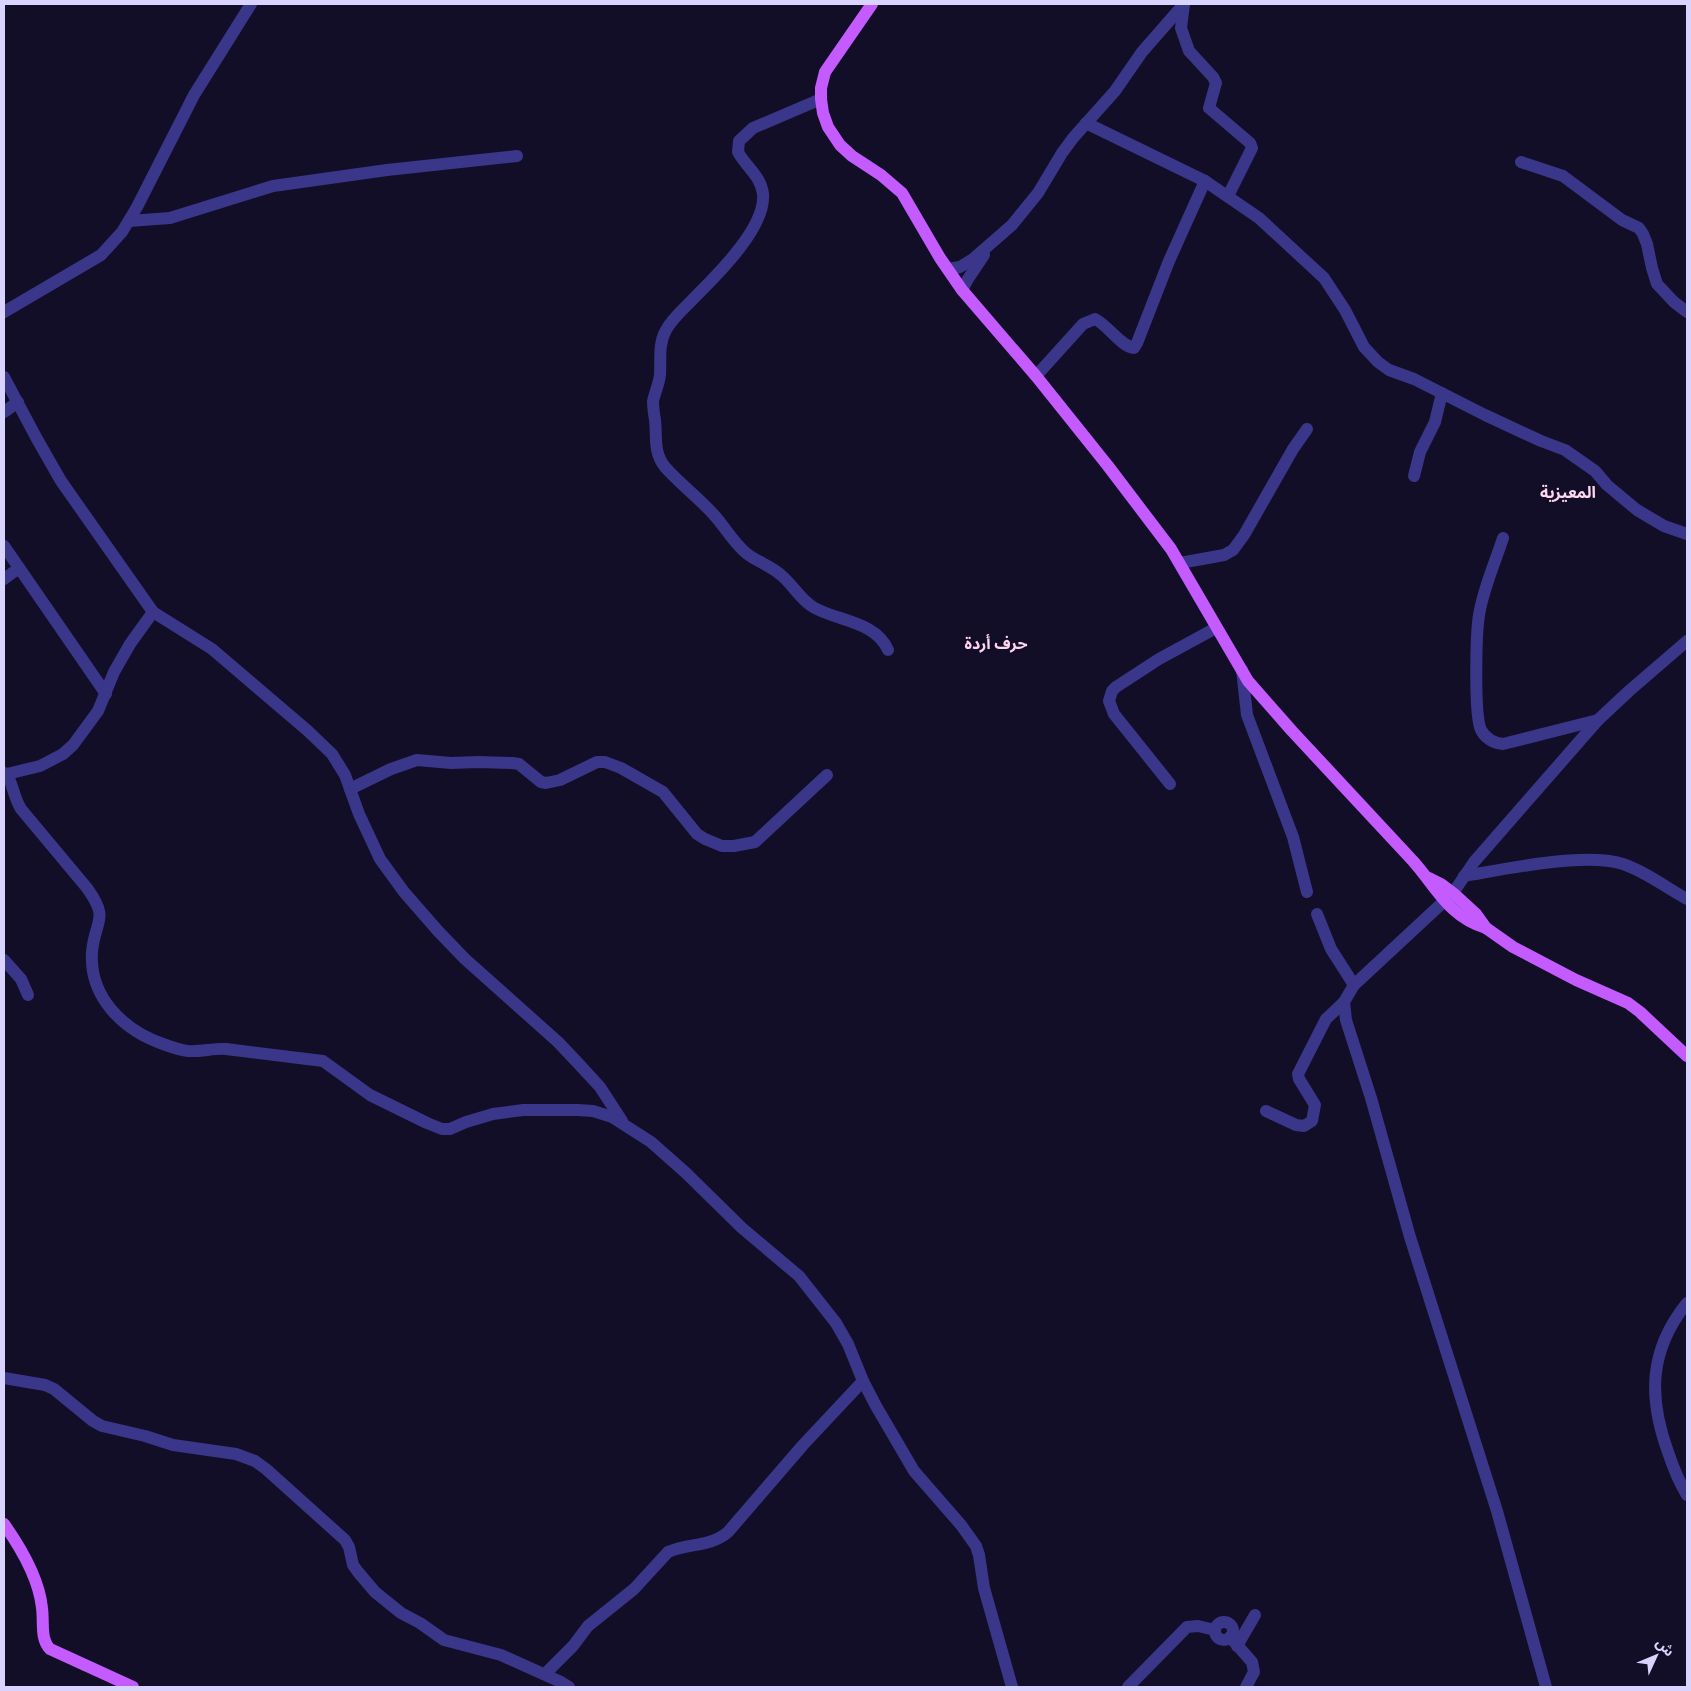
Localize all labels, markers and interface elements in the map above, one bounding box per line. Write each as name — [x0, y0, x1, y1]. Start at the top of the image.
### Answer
district label: المعيزية — [1540, 483, 1596, 502]
district label: حرف أردة — [965, 634, 1027, 653]
north arrow — [1631, 1631, 1681, 1681]
text: ش — [1652, 1634, 1678, 1660]

